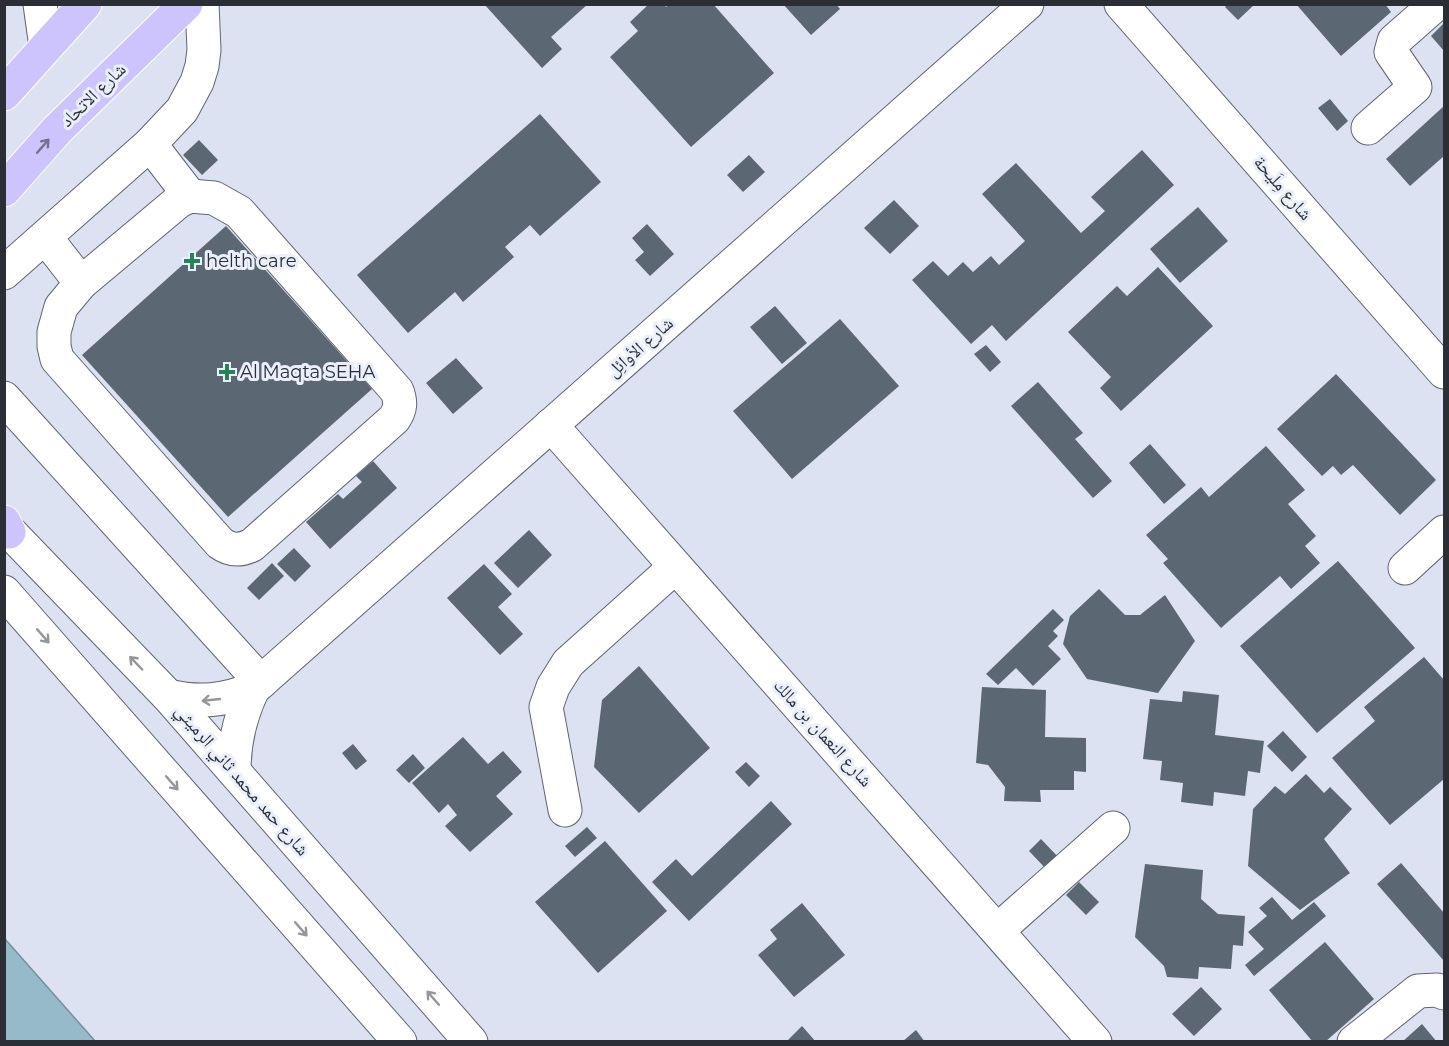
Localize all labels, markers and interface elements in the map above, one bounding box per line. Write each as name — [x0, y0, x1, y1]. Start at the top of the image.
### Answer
street label: شارع الاتحاد — [56, 58, 130, 132]
one-way arrow — [36, 139, 50, 154]
street label: شارع مِلَيحة — [1249, 151, 1317, 225]
place label: helth care — [206, 250, 297, 272]
marker: helth care — [183, 252, 201, 270]
street label: شارع الأوائِل — [602, 312, 678, 382]
place label: Al Maqta SEHA — [240, 361, 376, 383]
marker: Al Maqta SEHA — [218, 363, 236, 381]
one-way arrow — [36, 628, 50, 643]
one-way arrow — [129, 656, 143, 671]
street label: شارع النعمان بن مالك — [769, 675, 877, 791]
one-way arrow — [202, 695, 222, 706]
street label: شارع حمد محمد ثاني الرميثي — [167, 700, 314, 863]
one-way arrow — [165, 775, 179, 790]
one-way arrow — [294, 921, 308, 936]
one-way arrow — [426, 990, 440, 1005]

